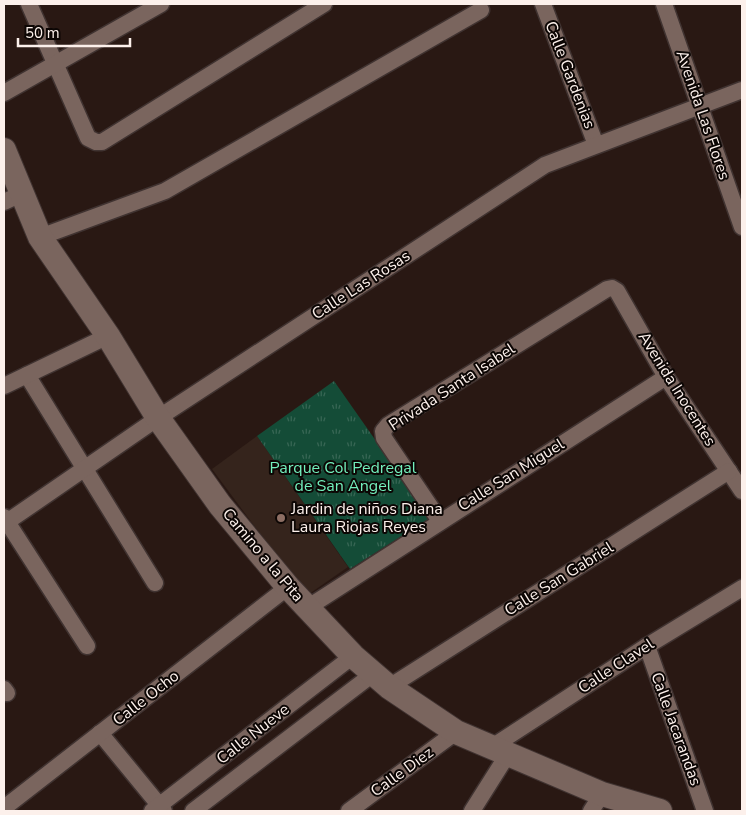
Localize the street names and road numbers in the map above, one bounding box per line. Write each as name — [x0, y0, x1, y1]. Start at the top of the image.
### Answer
street label: Calle Gardenias — [539, 18, 601, 132]
street label: Avenida Las Flores — [671, 47, 735, 183]
street label: Calle Las Rosas — [308, 245, 414, 325]
street label: Avenida Inocentes — [633, 328, 721, 450]
street label: Privada Santa Isabel — [385, 338, 520, 436]
street label: Calle San Miguel — [454, 433, 569, 517]
street label: Camino a la Pita — [217, 503, 309, 607]
street label: Calle San Gabriel — [500, 537, 618, 621]
street label: Calle Clavel — [574, 633, 658, 699]
street label: Calle Ocho — [108, 665, 184, 731]
street label: Calle Jacarandas — [645, 669, 707, 789]
street label: Calle Nueve — [212, 699, 294, 769]
street label: Calle Diez — [366, 742, 438, 802]

